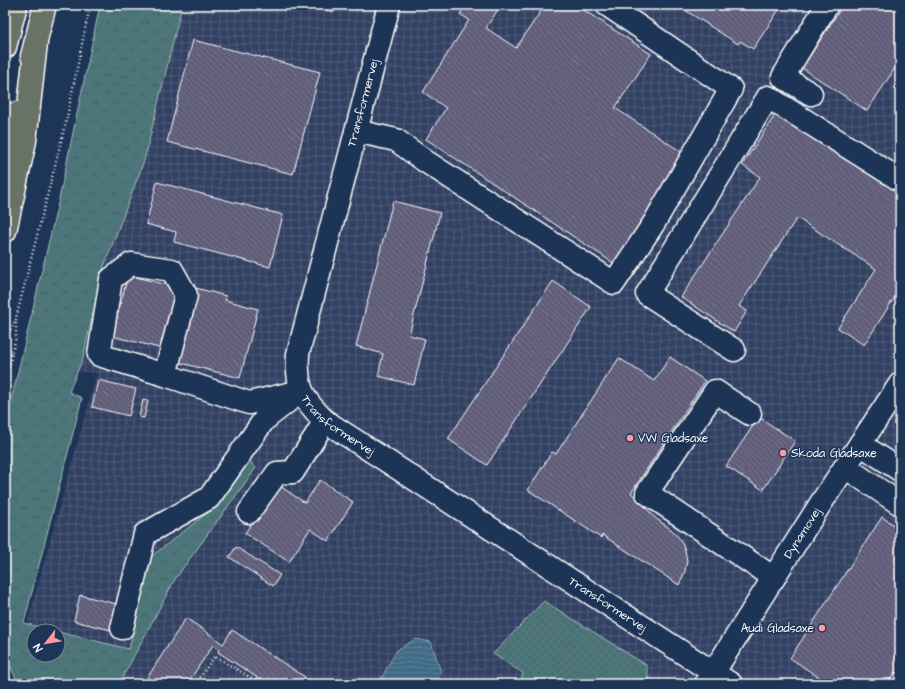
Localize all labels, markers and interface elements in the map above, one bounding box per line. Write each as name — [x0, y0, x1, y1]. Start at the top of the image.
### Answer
street label: Transformervej — [343, 56, 383, 149]
street label: Transformervej — [297, 392, 379, 460]
place label: VW Gladsaxe — [638, 430, 709, 447]
marker: VW Gladsaxe — [625, 433, 635, 443]
place label: Skoda Gladsaxe — [791, 445, 877, 462]
marker: Skoda Gladsaxe — [778, 448, 788, 458]
street label: Dynamovej — [779, 503, 825, 562]
street label: Transformervej — [565, 572, 651, 636]
place label: Audi Gladsaxe — [741, 620, 815, 637]
north arrow — [26, 623, 66, 663]
marker: Audi Gladsaxe — [817, 623, 827, 633]
text: N — [30, 641, 46, 655]

